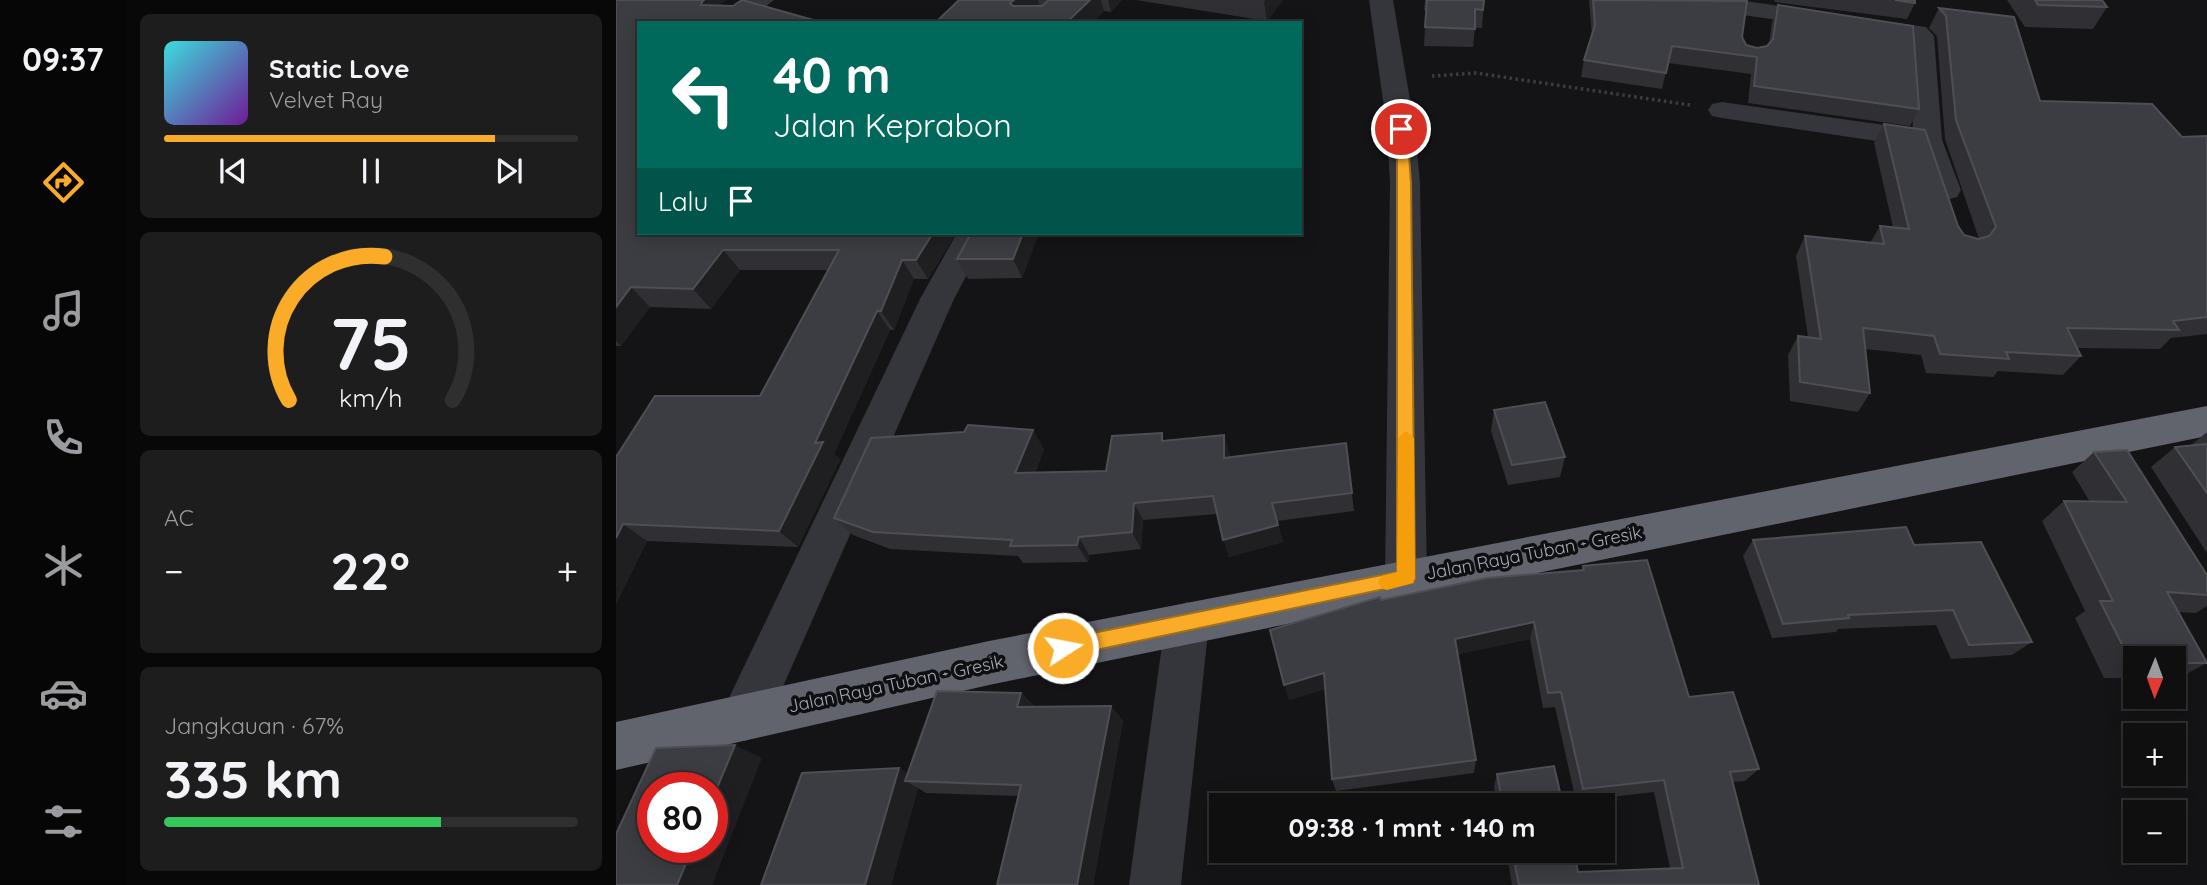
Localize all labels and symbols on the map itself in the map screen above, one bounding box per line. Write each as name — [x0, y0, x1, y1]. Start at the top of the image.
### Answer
pin — [1371, 99, 1431, 159]
street label: Jalan Raya Tuban - Gresik — [1424, 520, 1644, 585]
position arrow — [1026, 611, 1100, 685]
north arrow — [2123, 646, 2186, 709]
street label: Jalan Raya Tuban - Gresik — [786, 649, 1006, 718]
speed limit sign: 80 — [637, 772, 728, 863]

